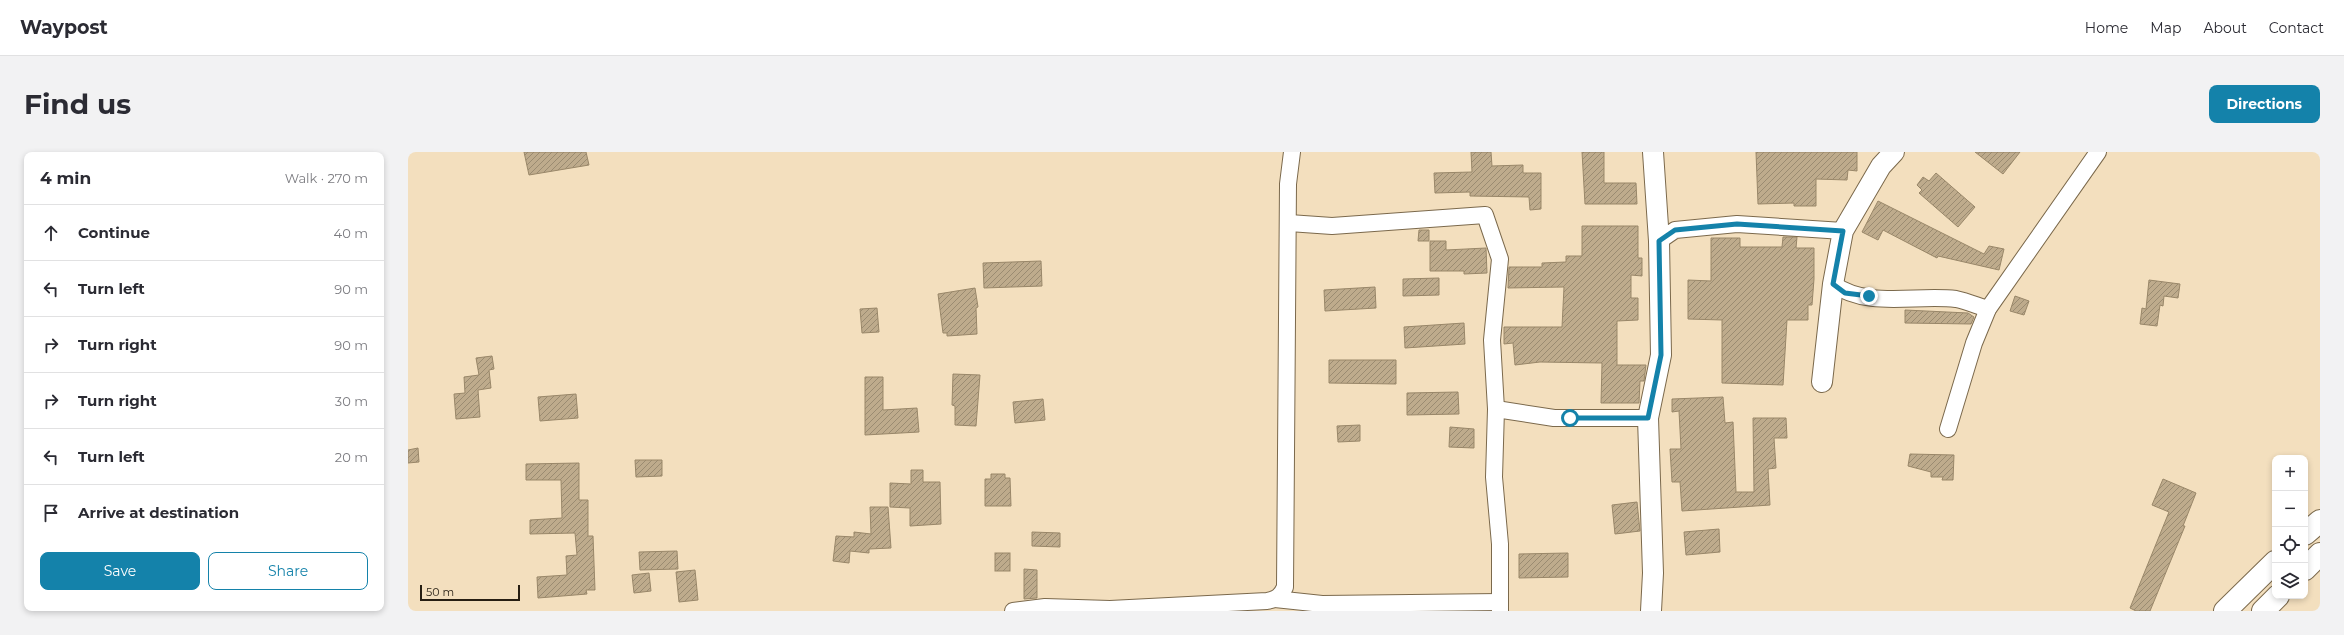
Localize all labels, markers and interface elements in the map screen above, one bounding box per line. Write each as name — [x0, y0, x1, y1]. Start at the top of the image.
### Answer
text: Waypost — [20, 16, 108, 39]
text: Home — [2085, 19, 2128, 37]
text: Map — [2150, 19, 2181, 37]
text: About — [2203, 19, 2247, 37]
text: Contact — [2269, 19, 2324, 37]
button: Directions — [2209, 85, 2320, 123]
text: Find us — [24, 87, 131, 121]
text: 4 min — [40, 168, 91, 188]
text: Walk · 270 m — [285, 170, 368, 186]
icon: ahead — [40, 222, 62, 244]
text: Continue — [78, 223, 150, 242]
text: 40 m — [334, 225, 368, 241]
icon: left — [40, 278, 62, 300]
text: Turn left — [78, 279, 145, 298]
text: 90 m — [334, 281, 368, 297]
route end — [1860, 287, 1878, 305]
icon: right — [40, 334, 62, 356]
text: Turn right — [78, 335, 157, 354]
text: 90 m — [334, 337, 368, 353]
icon: right — [40, 390, 62, 412]
text: Turn right — [78, 391, 157, 410]
text: 30 m — [335, 393, 368, 409]
route start — [1561, 409, 1579, 427]
icon: left — [40, 446, 62, 468]
text: Turn left — [78, 447, 145, 466]
text: 20 m — [335, 449, 368, 465]
map controls — [2272, 455, 2308, 599]
button: + — [2272, 455, 2308, 491]
button: − — [2272, 491, 2308, 527]
icon: arrive — [40, 502, 62, 524]
text: Arrive at destination — [78, 503, 239, 522]
button: locate — [2272, 527, 2308, 563]
button: Save — [40, 552, 200, 590]
button: Share — [208, 552, 368, 590]
button: layers — [2272, 563, 2308, 599]
scale bar — [420, 583, 520, 602]
text: 50 m — [426, 585, 454, 599]

